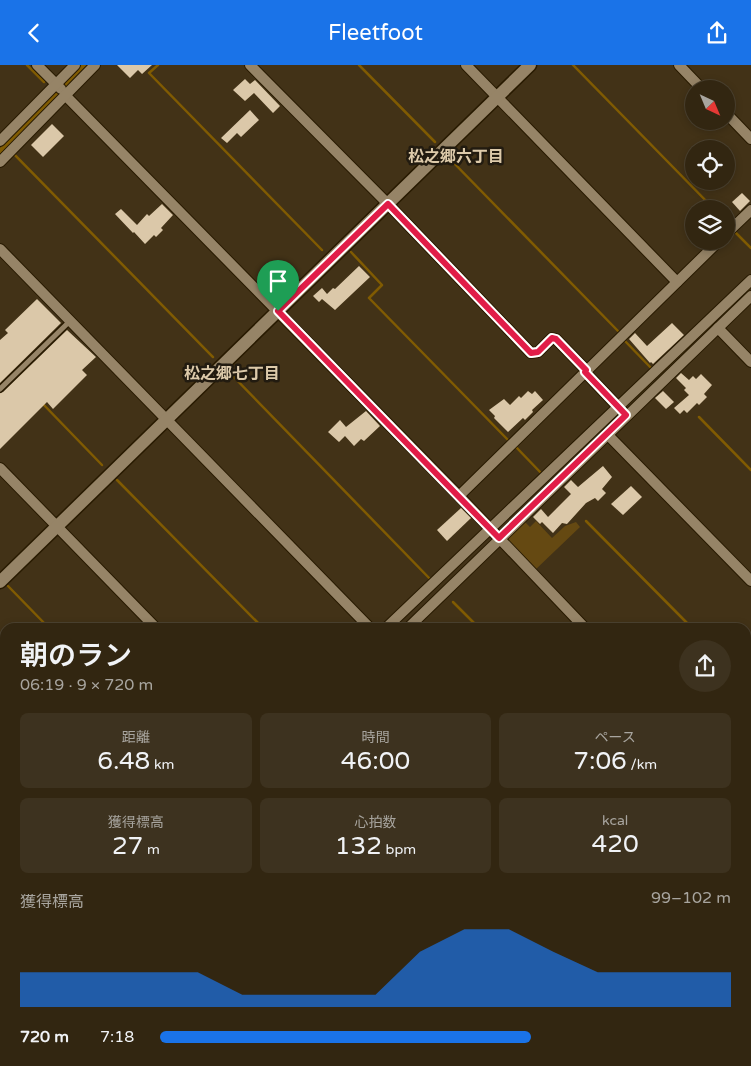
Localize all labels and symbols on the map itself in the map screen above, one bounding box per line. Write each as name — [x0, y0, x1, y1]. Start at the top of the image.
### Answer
north arrow — [685, 80, 735, 130]
district label: 松之郷六丁目 — [408, 147, 504, 167]
pin — [257, 260, 299, 311]
district label: 松之郷七丁目 — [184, 364, 280, 384]

